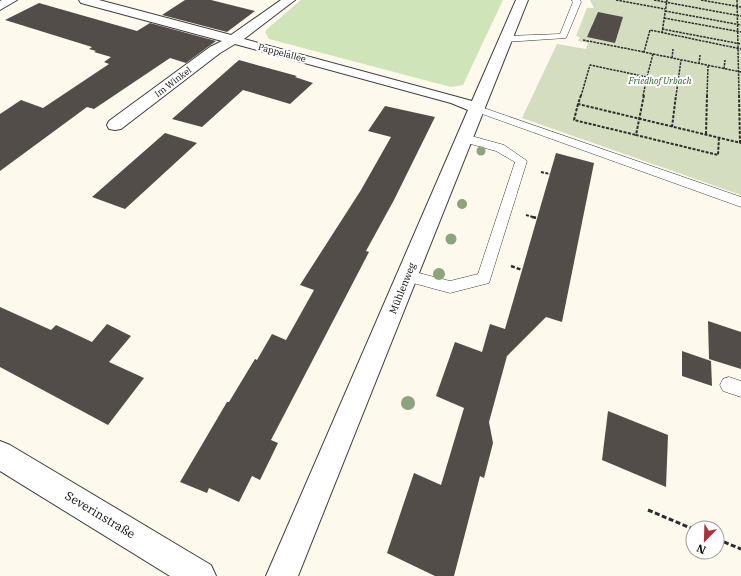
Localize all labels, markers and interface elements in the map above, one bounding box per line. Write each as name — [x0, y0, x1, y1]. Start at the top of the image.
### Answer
street label: Pappelallee — [257, 41, 307, 64]
street label: Im Winkel — [152, 64, 194, 99]
park label: Friedhof Urbach — [628, 75, 691, 86]
street label: Mühlenweg — [386, 260, 419, 316]
street label: Severinstraße — [63, 488, 138, 541]
north arrow — [685, 520, 725, 560]
text: N — [694, 541, 708, 557]

